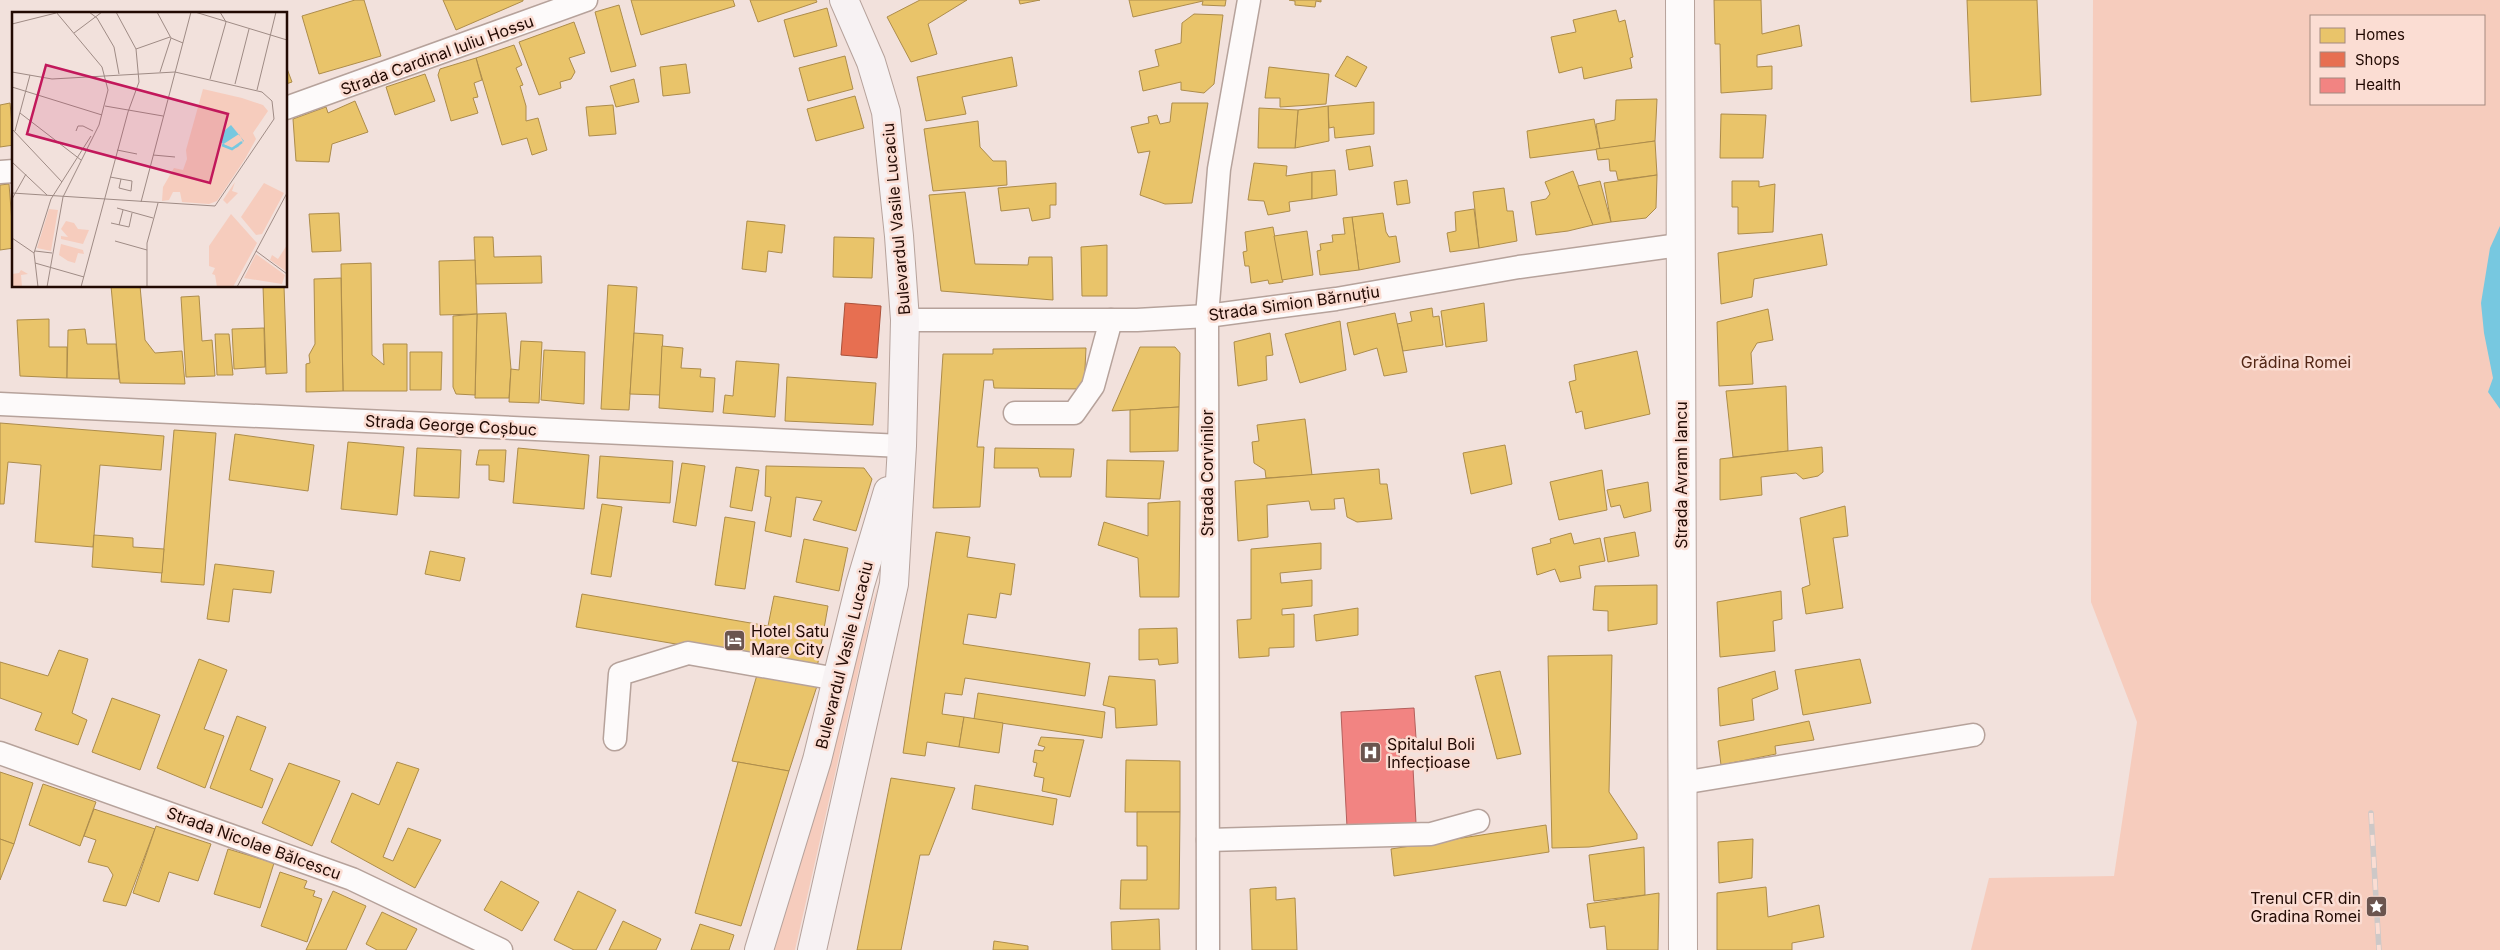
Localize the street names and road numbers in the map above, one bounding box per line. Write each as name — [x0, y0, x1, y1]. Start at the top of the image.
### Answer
street label: Strada Cardinal Iuliu Hossu — [338, 11, 536, 99]
street label: Bulevardul Vasile Lucaciu — [878, 122, 914, 316]
street label: Strada Simion Bărnuțiu — [1207, 281, 1381, 325]
street label: Strada Avram Iancu — [1671, 401, 1691, 549]
street label: Strada Corvinilor — [1197, 409, 1217, 537]
street label: Strada George Coșbuc — [365, 411, 537, 439]
street label: Bulevardul Vasile Lucaciu — [811, 559, 877, 751]
street label: Strada Nicolae Bălcescu — [164, 802, 344, 884]

